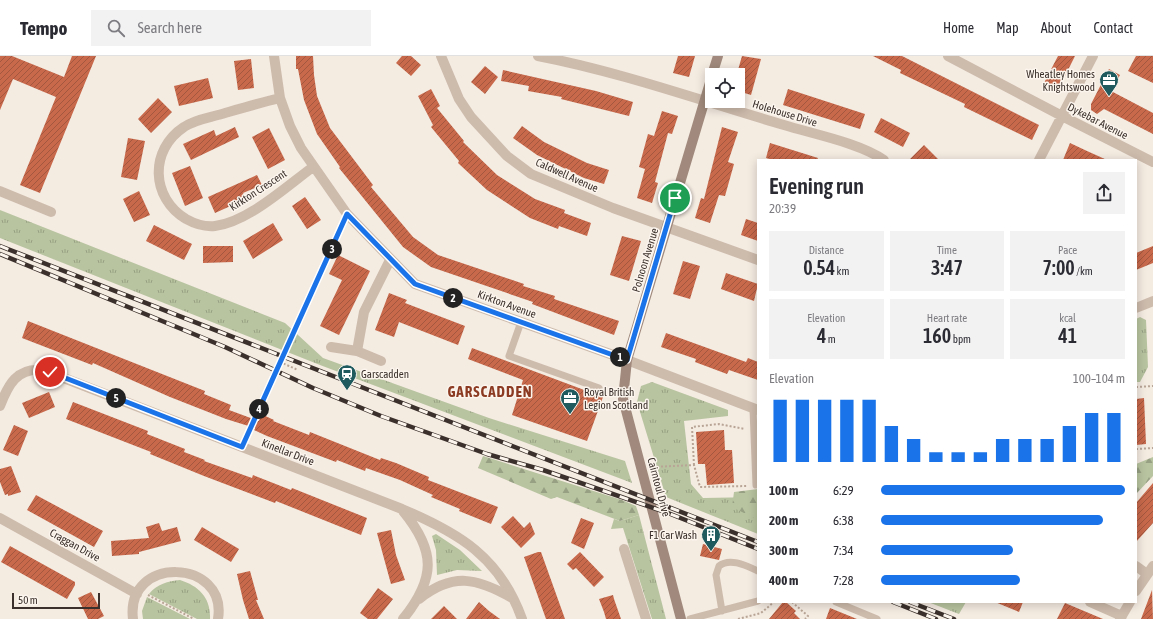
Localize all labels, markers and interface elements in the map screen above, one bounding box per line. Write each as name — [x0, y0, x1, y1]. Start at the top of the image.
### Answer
search box — [91, 10, 371, 46]
text: Tempo — [20, 17, 67, 39]
icon: search — [105, 17, 127, 39]
text: Search here — [137, 19, 202, 36]
text: Home — [943, 20, 974, 36]
text: Map — [996, 20, 1019, 36]
text: About — [1041, 20, 1072, 36]
text: Contact — [1094, 20, 1133, 36]
map controls — [705, 68, 745, 108]
button: locate — [705, 68, 745, 108]
place label: Wheatley Homes Knightswood — [1026, 68, 1095, 93]
office icon: Wheatley Homes Knightswood — [1098, 69, 1120, 97]
street label: Holehouse Drive — [751, 97, 819, 129]
street label: Dykebar Avenue — [1066, 101, 1130, 141]
street label: Caldwell Avenue — [534, 156, 600, 194]
street label: Kirkton Crescent — [227, 167, 289, 213]
button: share — [1083, 172, 1125, 214]
text: Evening run — [769, 173, 864, 199]
pin — [658, 181, 692, 215]
icon: arrive — [664, 187, 686, 209]
text: 20:39 — [769, 201, 796, 216]
street label: Polnoon Avenue — [630, 227, 660, 293]
pin: 3 — [322, 239, 342, 259]
text: 3 — [329, 243, 335, 255]
text: Distance — [809, 244, 844, 256]
text: Time — [937, 244, 957, 256]
text: Pace — [1058, 244, 1077, 256]
text: 0.54 — [803, 256, 835, 279]
text: 3:47 — [931, 256, 963, 279]
text: 7:00 — [1043, 256, 1075, 279]
text: km — [835, 265, 849, 277]
text: /km — [1075, 265, 1093, 277]
pin: 2 — [443, 288, 463, 308]
street label: Kirkton Avenue — [476, 288, 538, 320]
text: 2 — [450, 292, 456, 304]
text: Elevation — [807, 312, 845, 324]
text: Heart rate — [927, 312, 967, 324]
text: kcal — [1059, 312, 1076, 324]
text: 4 — [817, 324, 826, 347]
text: 160 — [923, 324, 951, 347]
text: 41 — [1058, 324, 1077, 347]
text: m — [826, 333, 836, 345]
text: bpm — [951, 333, 971, 345]
pin: 1 — [610, 347, 630, 367]
text: 1 — [617, 351, 623, 363]
pin — [33, 355, 67, 389]
icon: check — [39, 361, 61, 383]
station icon: Garscadden — [336, 363, 358, 391]
place label: Garscadden — [361, 368, 409, 380]
text: Elevation — [769, 371, 814, 386]
text: 100–104 m — [1073, 371, 1125, 386]
district label: GARSCADDEN — [447, 383, 533, 400]
place label: Royal British Legion Scotland — [584, 386, 648, 411]
office icon: Royal British Legion Scotland — [559, 387, 581, 415]
pin: 5 — [106, 388, 126, 408]
text: 5 — [113, 392, 119, 404]
pin: 4 — [249, 399, 269, 419]
text: 4 — [256, 403, 262, 415]
street label: Kinellar Drive — [260, 436, 316, 468]
street label: Cairntoul Drive — [645, 456, 673, 518]
text: 100 m — [769, 483, 798, 498]
text: 6:29 — [833, 483, 854, 498]
text: 200 m — [769, 513, 798, 528]
text: 6:38 — [833, 513, 854, 528]
building icon: F1 Car Wash — [700, 524, 722, 552]
street label: Craggan Drive — [48, 526, 102, 564]
place label: F1 Car Wash — [649, 529, 697, 541]
text: 300 m — [769, 543, 798, 558]
text: 7:34 — [833, 543, 854, 558]
text: 400 m — [769, 573, 798, 588]
text: 7:28 — [833, 573, 854, 588]
scale bar — [12, 591, 100, 610]
text: 50 m — [18, 594, 38, 606]

